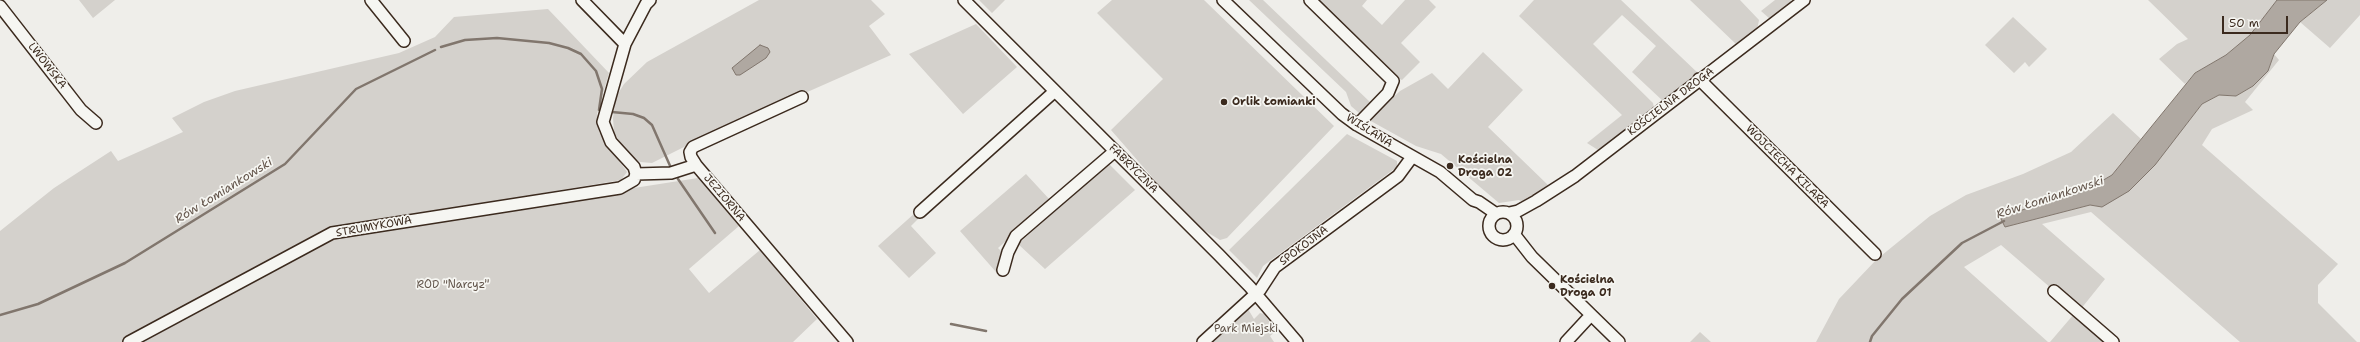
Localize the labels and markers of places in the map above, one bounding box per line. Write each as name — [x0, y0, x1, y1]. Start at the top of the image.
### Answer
place label: Orlik Łomianki — [1232, 95, 1316, 109]
marker: Orlik Łomianki — [1219, 97, 1229, 107]
place label: Kościelna Droga 02 — [1458, 153, 1512, 179]
marker: Kościelna Droga 02 — [1445, 161, 1455, 171]
place label: Kościelna Droga 01 — [1560, 273, 1614, 299]
marker: Kościelna Droga 01 — [1547, 281, 1557, 291]

